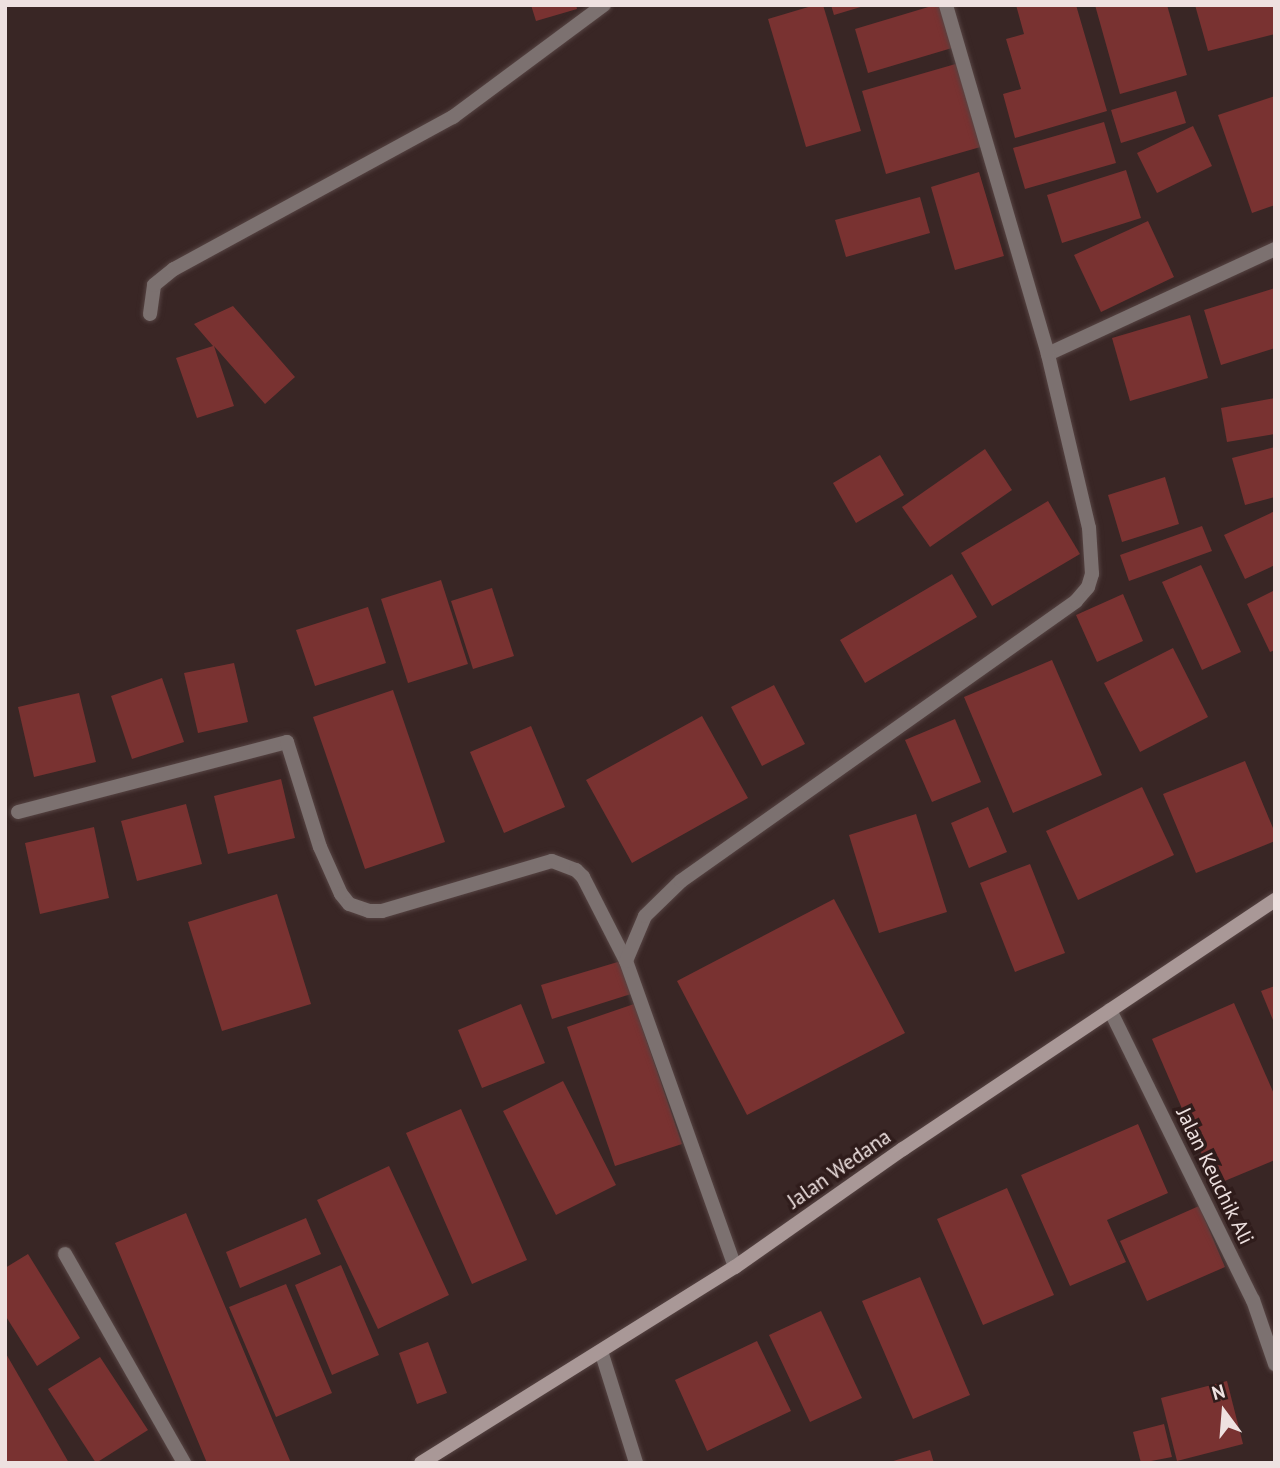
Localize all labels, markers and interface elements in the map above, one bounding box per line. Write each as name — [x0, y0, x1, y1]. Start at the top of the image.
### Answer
street label: Jalan Keuchik Ali — [1171, 1103, 1259, 1249]
street label: Jalan Wedana — [782, 1124, 896, 1214]
north arrow — [1189, 1377, 1259, 1447]
text: N — [1209, 1379, 1228, 1405]

